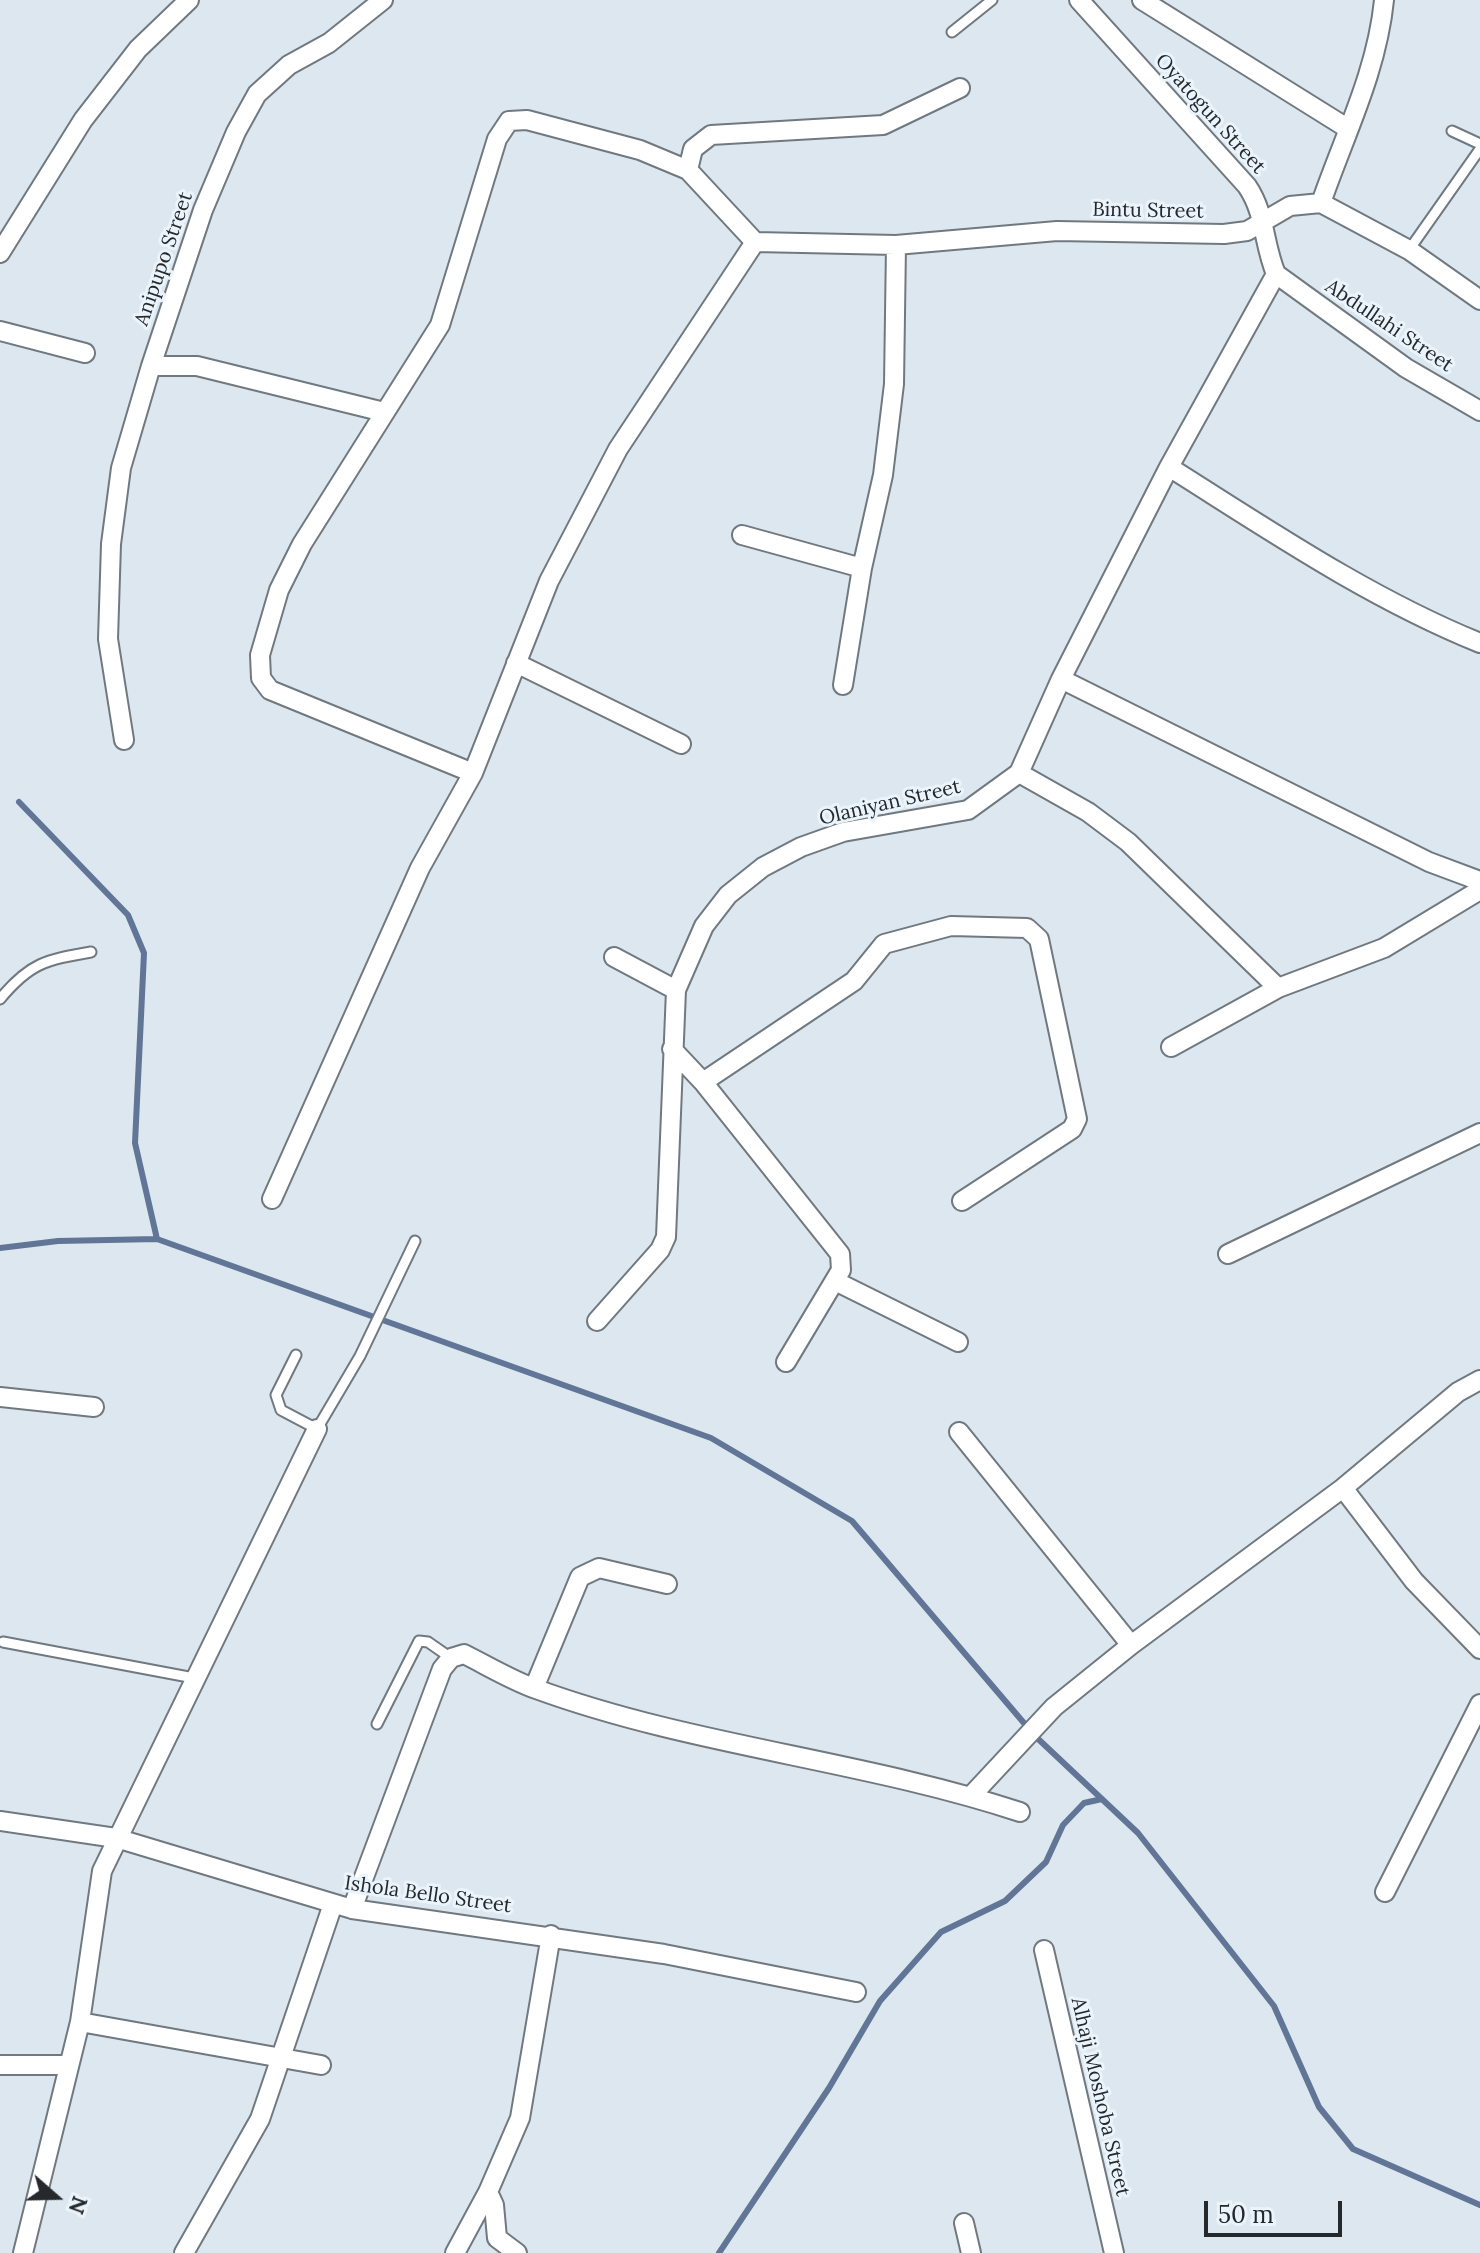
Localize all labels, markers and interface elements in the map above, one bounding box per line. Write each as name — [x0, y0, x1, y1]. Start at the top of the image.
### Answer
street label: Oyatogun Street — [1150, 49, 1270, 179]
street label: Anipupo Street — [130, 189, 198, 329]
street label: Bintu Street — [1092, 198, 1204, 224]
street label: Abdullahi Street — [1321, 274, 1457, 378]
street label: Olaniyan Street — [817, 775, 963, 831]
street label: Ishola Bello Street — [343, 1871, 513, 1919]
street label: Alhaji Moshoba Street — [1065, 1995, 1135, 2199]
north arrow — [16, 2157, 96, 2237]
scale bar — [1208, 2185, 1346, 2235]
text: N — [62, 2192, 95, 2218]
text: 50 m — [1218, 2199, 1274, 2230]

